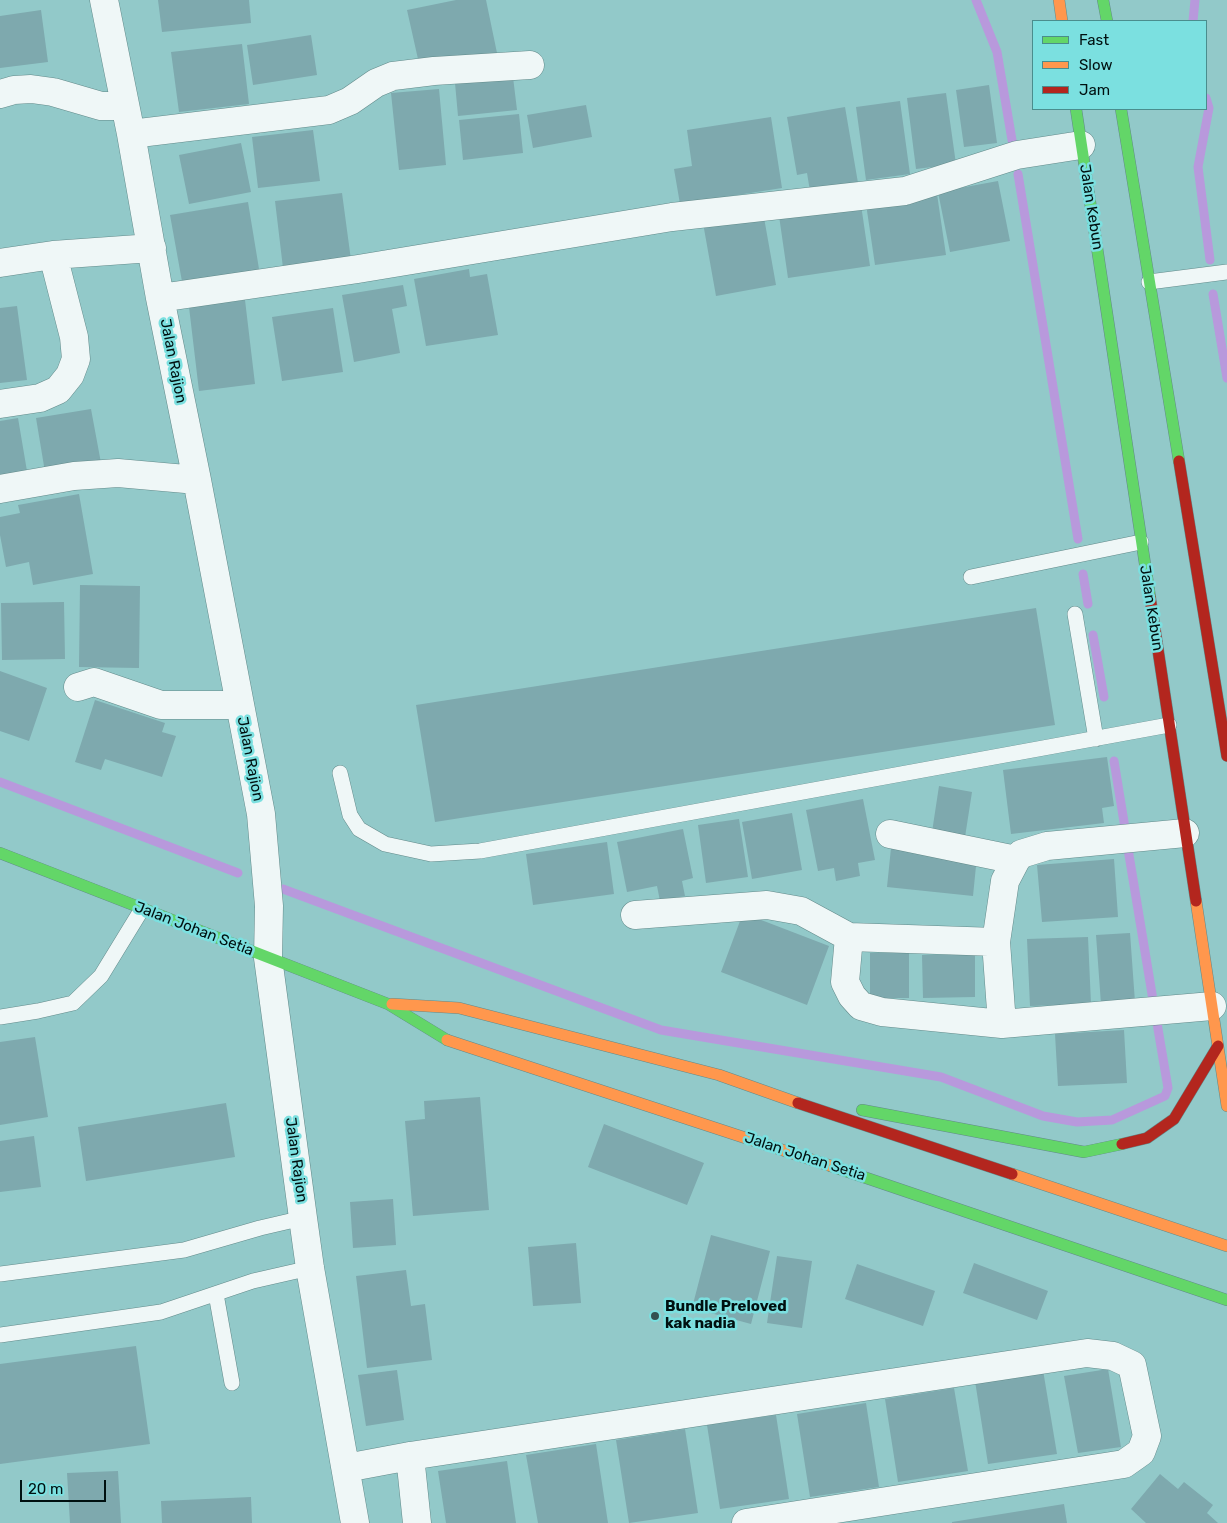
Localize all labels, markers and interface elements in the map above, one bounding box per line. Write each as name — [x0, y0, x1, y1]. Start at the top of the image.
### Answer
legend — [1032, 20, 1207, 110]
text: Fast — [1079, 31, 1109, 49]
text: Slow — [1079, 56, 1112, 74]
text: Jam — [1079, 81, 1110, 99]
street label: Jalan Kebun — [1075, 163, 1107, 251]
street label: Jalan Rajion — [156, 317, 190, 405]
street label: Jalan Kebun — [1135, 564, 1167, 652]
street label: Jalan Rajion — [233, 715, 267, 803]
street label: Jalan Johan Setia — [132, 898, 256, 960]
street label: Jalan Rajion — [281, 1116, 311, 1204]
street label: Jalan Johan Setia — [742, 1129, 868, 1185]
place label: Bundle Preloved kak nadia — [665, 1298, 787, 1333]
marker: Bundle Preloved kak nadia — [649, 1310, 661, 1322]
scale bar — [22, 1470, 109, 1502]
text: 20 m — [28, 1480, 63, 1498]

